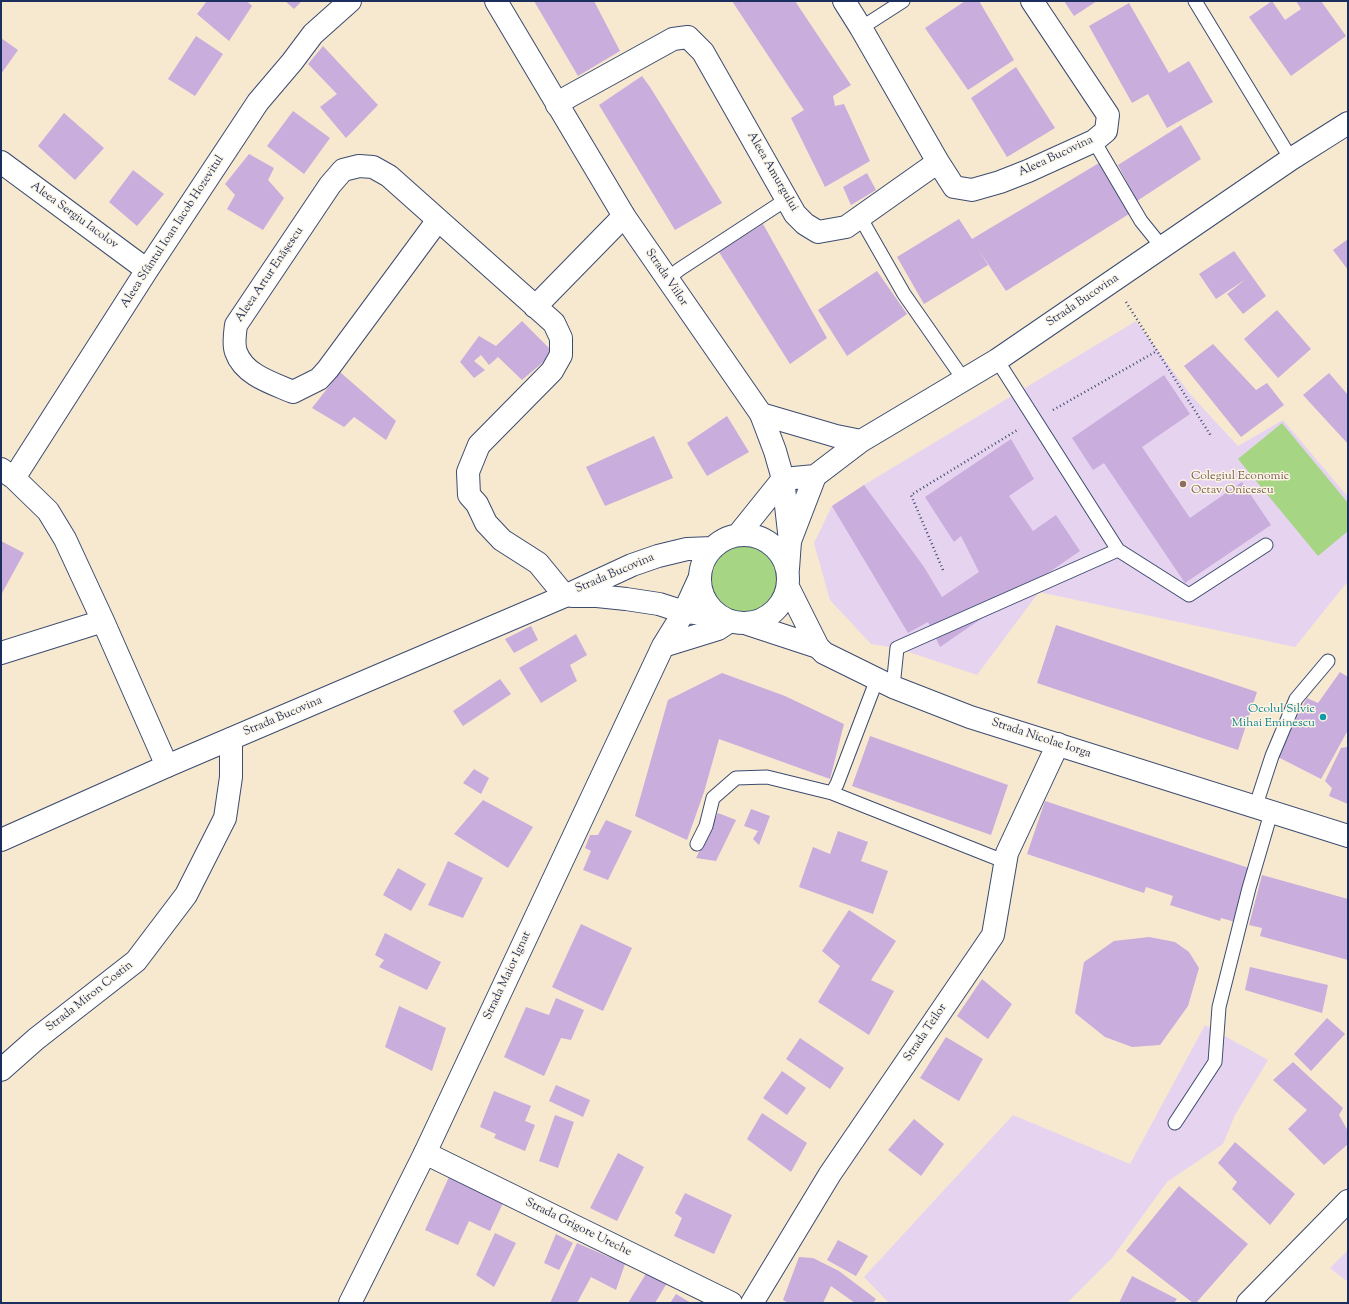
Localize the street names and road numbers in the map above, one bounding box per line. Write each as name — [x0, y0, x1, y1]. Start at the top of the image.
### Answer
street label: Aleea Amurgului — [743, 130, 801, 214]
street label: Aleea Bucovina — [1016, 133, 1096, 181]
street label: Aleea Sfântul Ioan Iacob Hozevitul — [118, 153, 228, 311]
street label: Aleea Sergiu Iacolov — [27, 179, 121, 253]
street label: Aleea Artur Enășescu — [233, 225, 307, 325]
street label: Strada Viilor — [642, 247, 690, 309]
street label: Strada Bucovina — [1044, 271, 1122, 331]
street label: Strada Bucovina — [573, 551, 657, 597]
street label: Strada Bucovina — [241, 694, 325, 740]
street label: Strada Nicolae Iorga — [989, 716, 1093, 762]
street label: Strada Maior Ignat — [481, 929, 535, 1023]
street label: Strada Miron Costin — [44, 959, 136, 1035]
street label: Strada Teilor — [901, 1001, 951, 1065]
street label: Strada Grigore Ureche — [523, 1196, 633, 1260]

